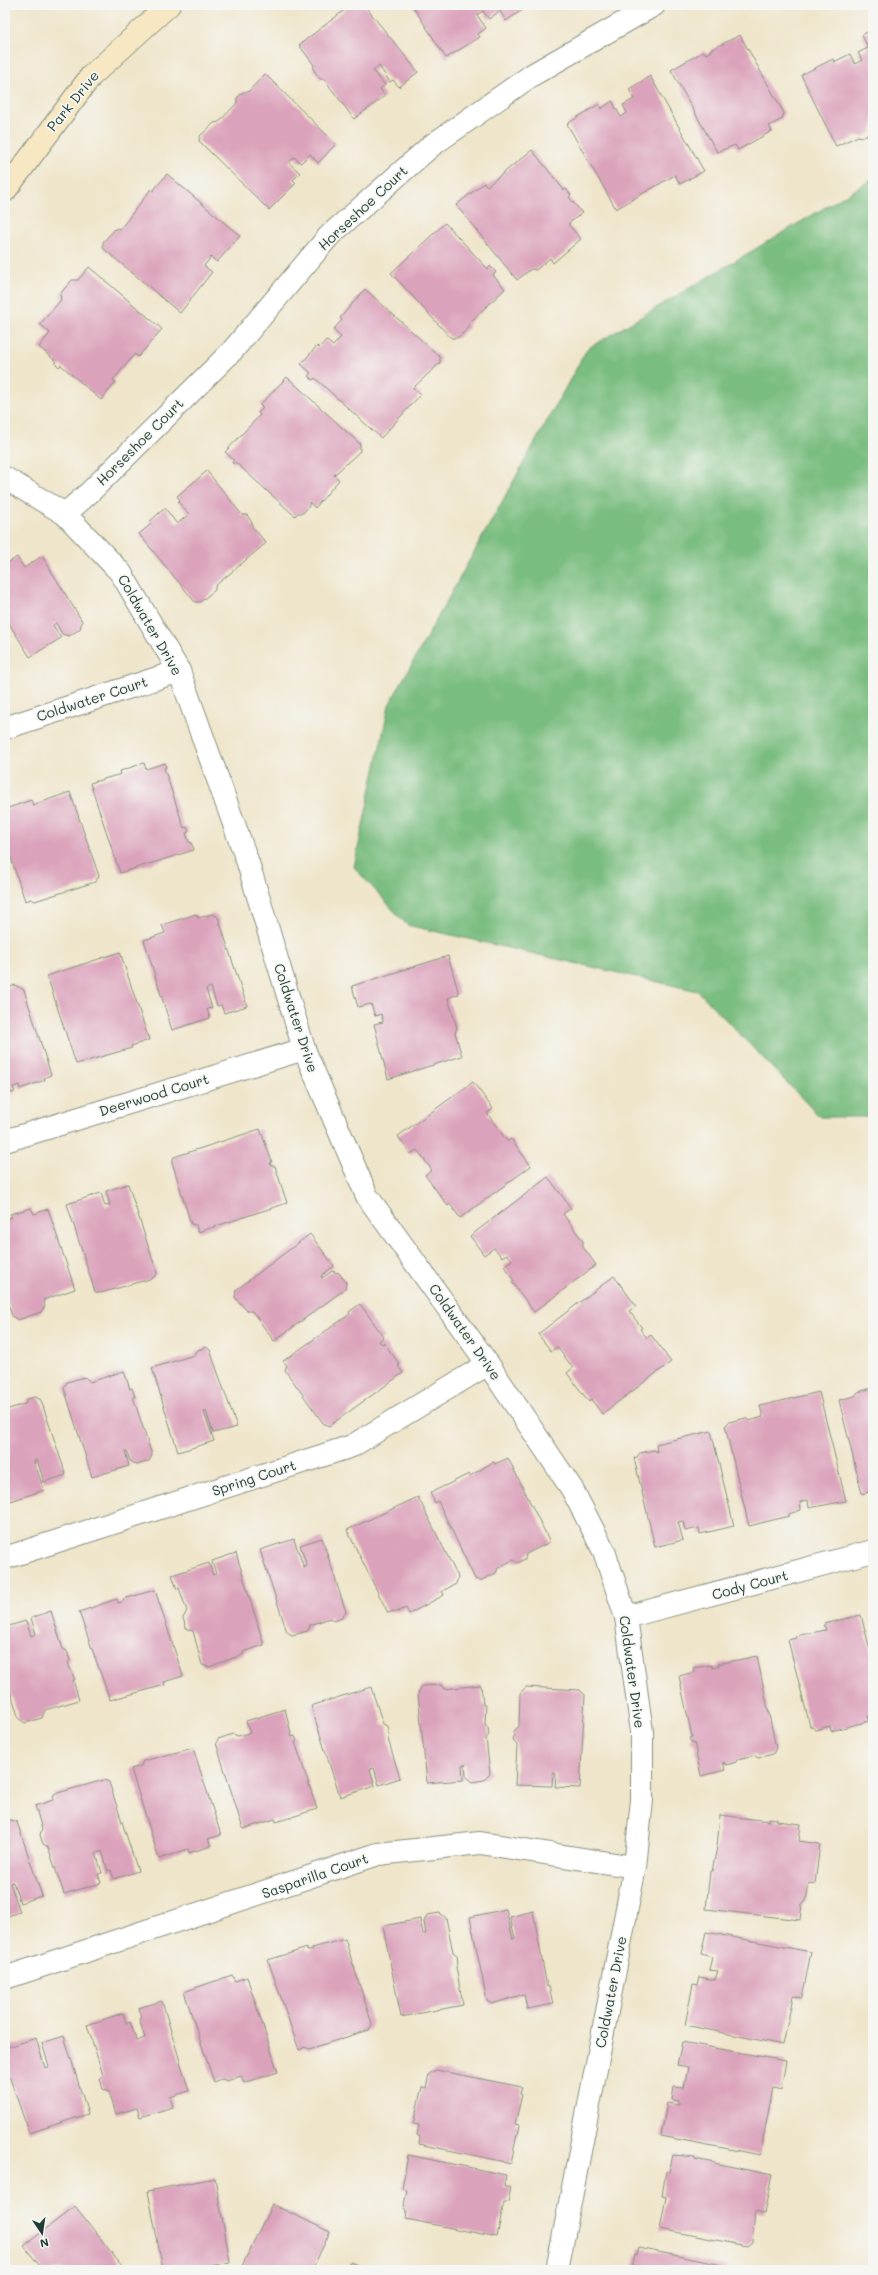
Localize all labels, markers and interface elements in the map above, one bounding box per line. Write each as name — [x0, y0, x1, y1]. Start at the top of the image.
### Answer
street label: Park Drive — [42, 66, 103, 135]
street label: Horseshoe Court — [314, 161, 412, 254]
street label: Horseshoe Court — [92, 394, 187, 489]
street label: Coldwater Drive — [114, 571, 187, 679]
street label: Coldwater Court — [34, 672, 150, 725]
street label: Coldwater Drive — [270, 961, 323, 1075]
street label: Deerwood Court — [97, 1069, 211, 1120]
street label: Coldwater Drive — [425, 1280, 506, 1384]
street label: Spring Court — [209, 1455, 298, 1500]
street label: Cody Court — [710, 1565, 790, 1604]
street label: Coldwater Drive — [615, 1614, 650, 1730]
street label: Sasparilla Court — [259, 1848, 371, 1903]
street label: Coldwater Drive — [590, 1934, 631, 2049]
north arrow — [22, 2213, 62, 2253]
text: N — [39, 2235, 50, 2251]

